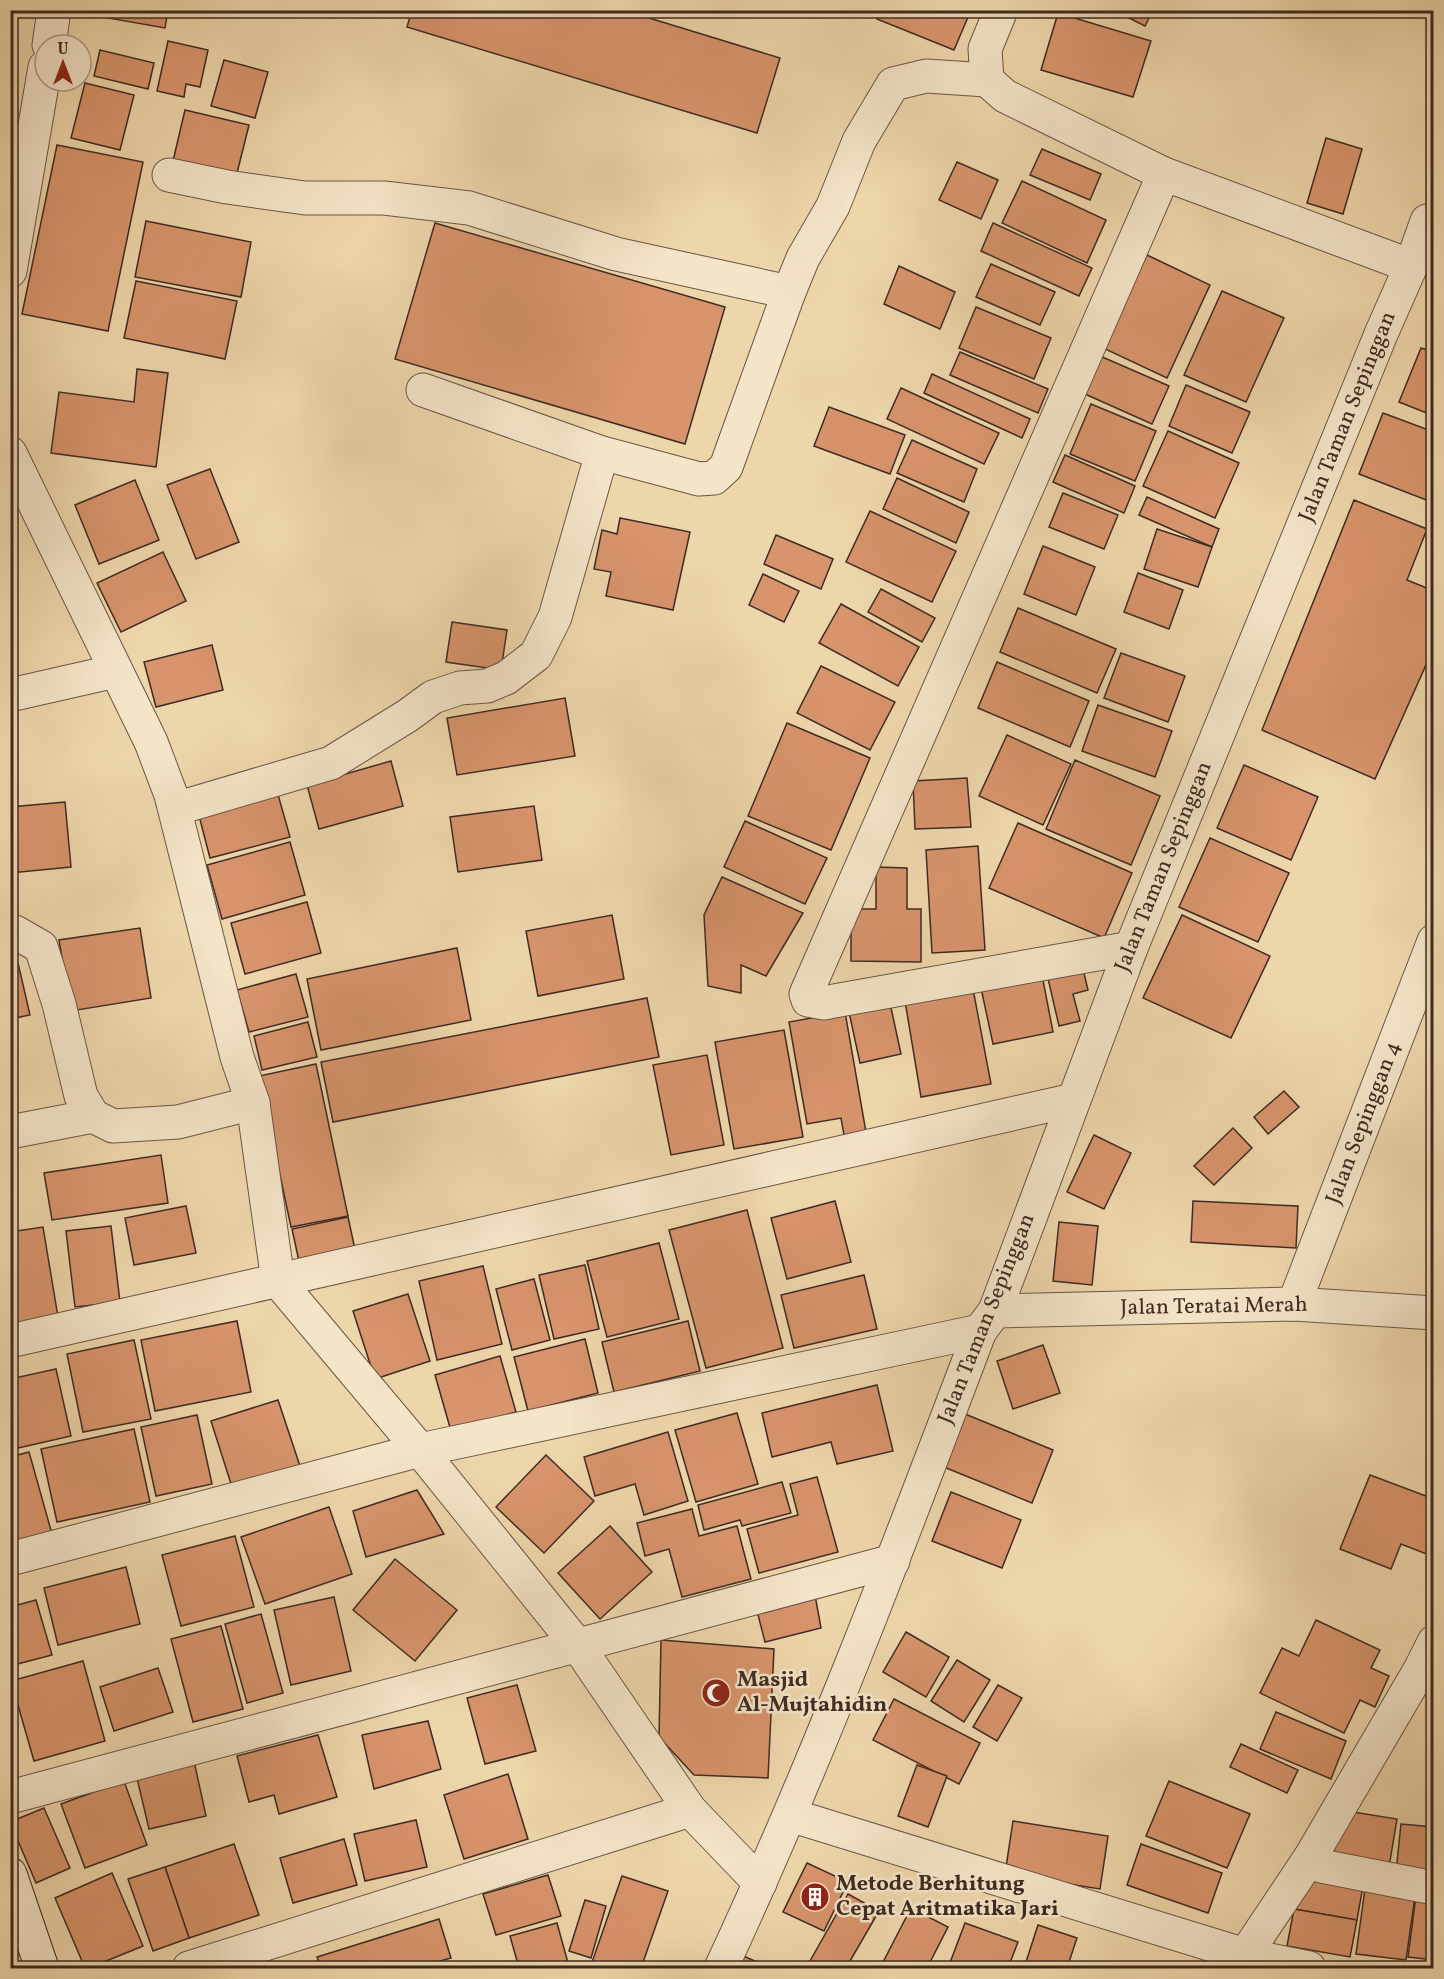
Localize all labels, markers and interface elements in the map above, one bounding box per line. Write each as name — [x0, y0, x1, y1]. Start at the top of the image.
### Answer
north arrow — [33, 33, 93, 93]
text: U — [58, 39, 69, 61]
street label: Jalan Taman Sepinggan — [1292, 307, 1404, 527]
street label: Jalan Taman Sepinggan — [1108, 757, 1220, 977]
street label: Jalan Sepinggan 4 — [1319, 1037, 1409, 1209]
street label: Jalan Taman Sepinggan — [931, 1209, 1043, 1429]
street label: Jalan Teratai Merah — [1120, 1290, 1308, 1324]
place label: Masjid Al-Mujtahidin — [737, 1665, 887, 1721]
mosque icon: Masjid Al-Mujtahidin — [700, 1677, 732, 1709]
place label: Metode Berhitung Cepat Aritmatika Jari — [836, 1869, 1059, 1925]
building icon: Metode Berhitung Cepat Aritmatika Jari — [799, 1881, 831, 1913]

